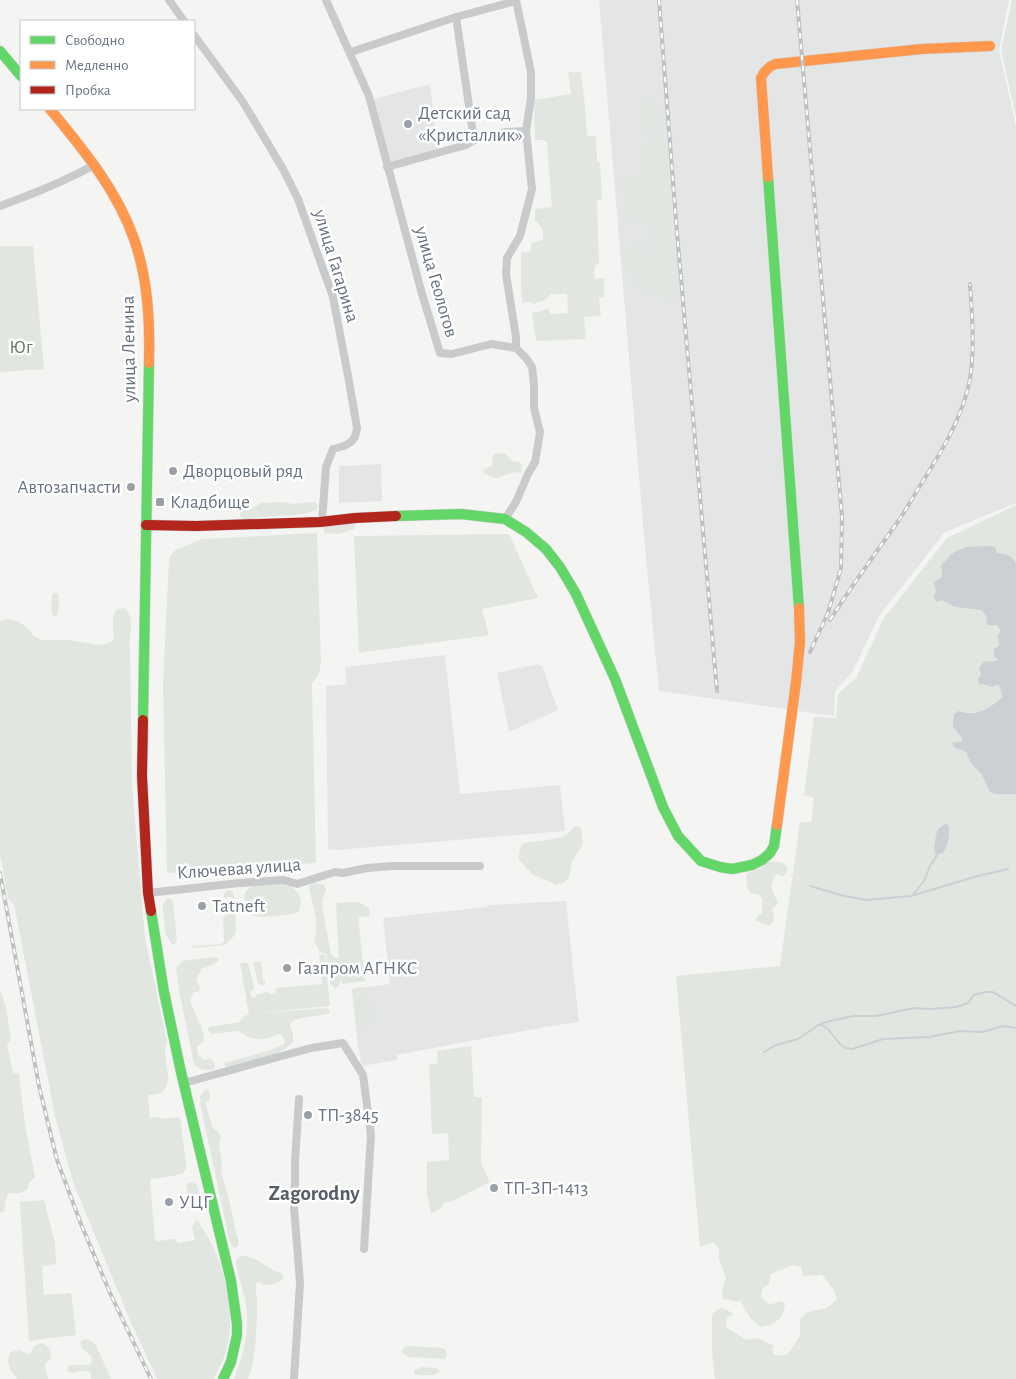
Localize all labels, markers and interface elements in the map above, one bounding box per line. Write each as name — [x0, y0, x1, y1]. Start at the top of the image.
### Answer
legend — [20, 20, 195, 110]
text: Свободно — [65, 33, 125, 48]
text: Медленно — [65, 58, 129, 73]
text: Пробка — [65, 83, 111, 98]
place label: Детский сад «Кристаллик» — [418, 104, 523, 145]
marker: Детский сад «Кристаллик» — [402, 118, 414, 130]
street label: улица Гагарина — [310, 206, 362, 325]
street label: улица Геологов — [411, 223, 461, 340]
street label: улица Ленина — [119, 295, 139, 404]
park label: Юг — [9, 338, 33, 357]
place label: Дворцовый ряд — [183, 462, 303, 481]
marker: Дворцовый ряд — [167, 465, 179, 477]
place label: Автозапчасти — [17, 478, 121, 497]
marker: Автозапчасти — [125, 481, 137, 493]
place label: Кладбище — [170, 493, 250, 512]
marker: Кладбище — [154, 496, 166, 508]
street label: Ключевая улица — [176, 855, 302, 883]
place label: Tatneft — [212, 897, 265, 916]
marker: Tatneft — [196, 900, 208, 912]
place label: Газпром АГНКС — [297, 959, 418, 978]
marker: Газпром АГНКС — [281, 962, 293, 974]
place label: ТП-3845 — [318, 1106, 379, 1125]
marker: ТП-3845 — [302, 1109, 314, 1121]
place label: ТП-ЗП-1413 — [504, 1179, 588, 1198]
marker: ТП-ЗП-1413 — [488, 1182, 500, 1194]
district label: Zagorodny — [268, 1183, 360, 1204]
place label: УЦГ — [179, 1193, 212, 1212]
marker: УЦГ — [163, 1196, 175, 1208]

